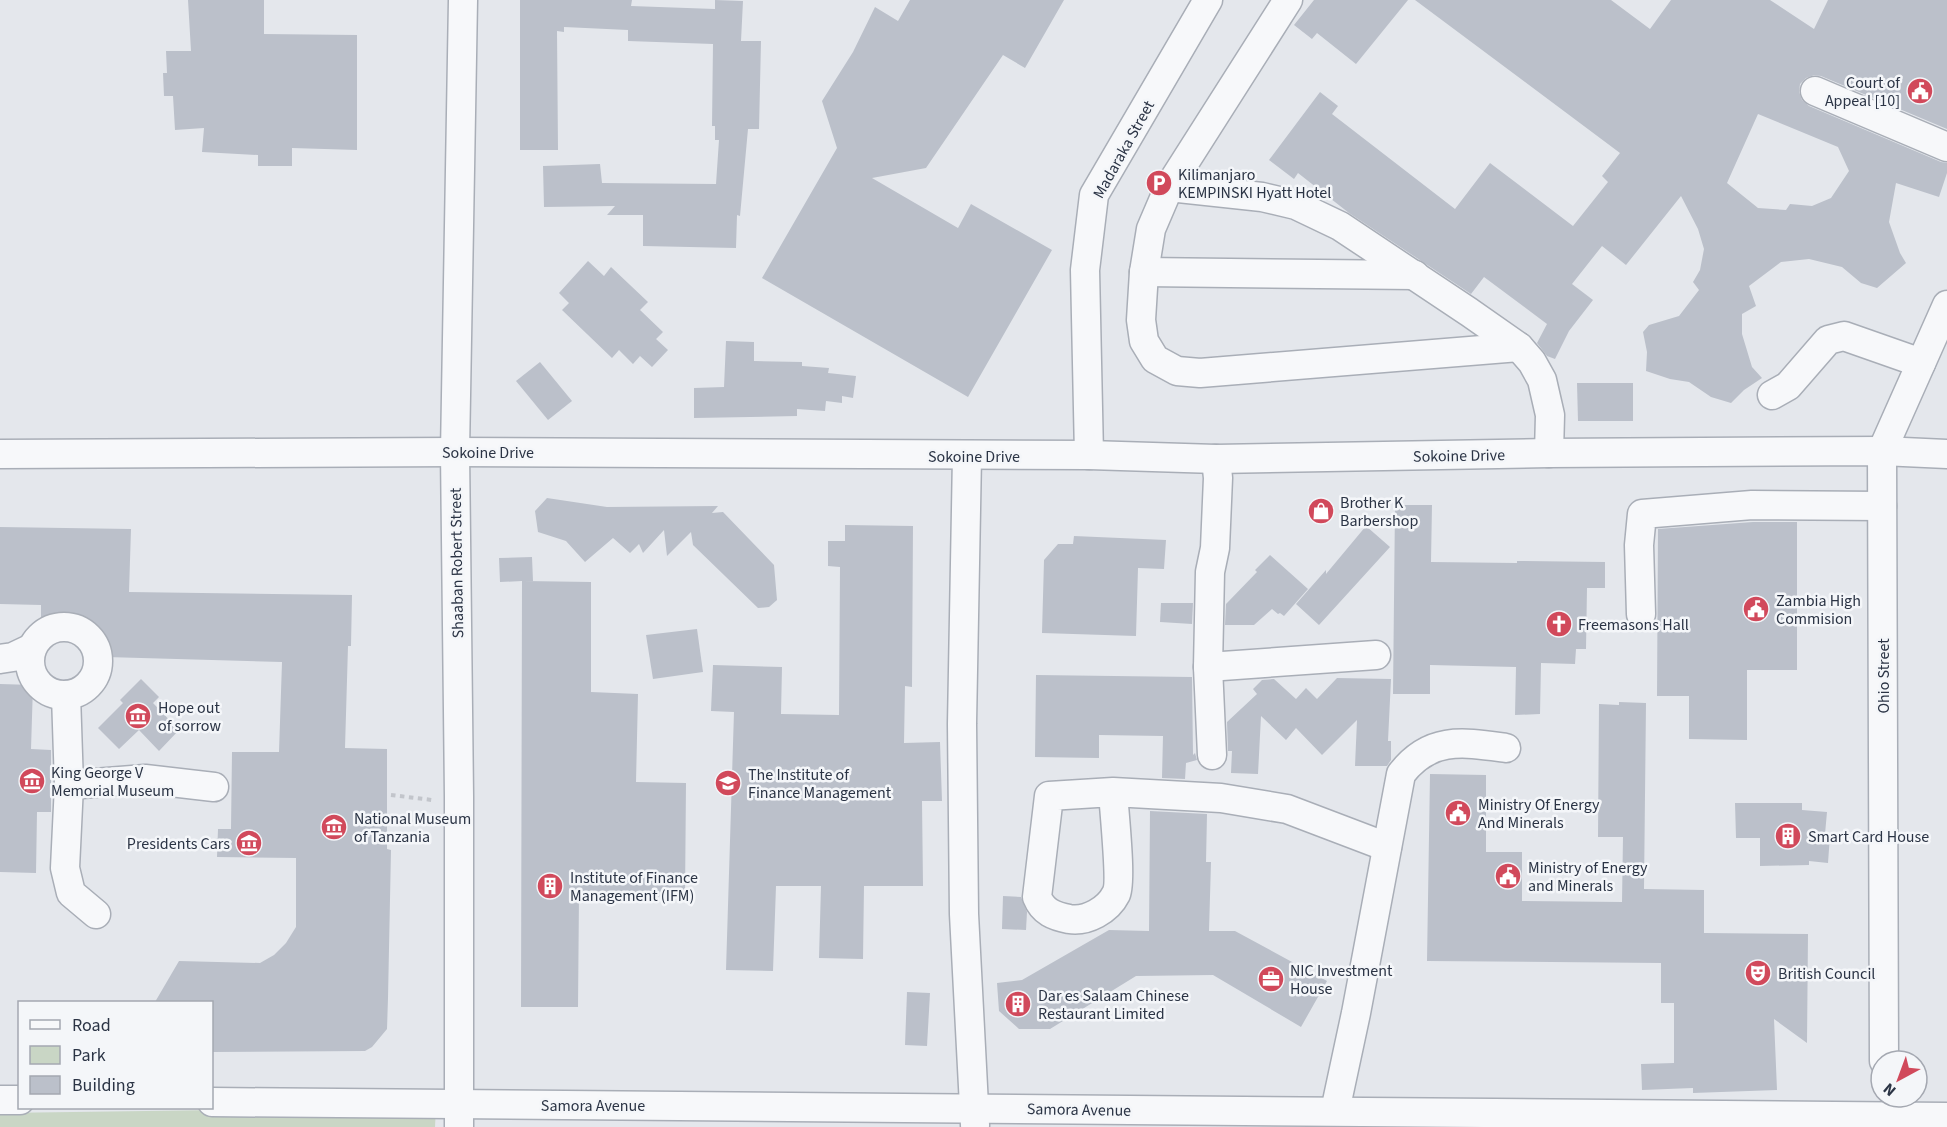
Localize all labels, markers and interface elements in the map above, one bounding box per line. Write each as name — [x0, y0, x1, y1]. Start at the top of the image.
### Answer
place label: Court of Appeal [10] — [1825, 72, 1901, 112]
public building icon: Court of Appeal [10] — [1905, 76, 1935, 106]
street label: Madaraka Street — [1088, 96, 1160, 202]
place label: Kilimanjaro KEMPINSKI Hyatt Hotel — [1178, 164, 1331, 204]
parking icon: Kilimanjaro KEMPINSKI Hyatt Hotel — [1144, 168, 1174, 198]
street label: Sokoine Drive — [442, 442, 534, 464]
street label: Sokoine Drive — [1413, 444, 1505, 468]
street label: Sokoine Drive — [928, 446, 1020, 468]
street label: Shaaban Robert Street — [445, 487, 469, 638]
place label: Brother K Barbershop — [1340, 492, 1418, 532]
shop icon: Brother K Barbershop — [1306, 496, 1336, 526]
place label: Zambia High Commision — [1776, 590, 1861, 630]
public building icon: Zambia High Commision — [1741, 594, 1771, 624]
church icon: Freemasons Hall — [1544, 609, 1574, 639]
place label: Freemasons Hall — [1578, 614, 1689, 636]
street label: Ohio Street — [1873, 638, 1895, 714]
place label: Hope out of sorrow — [158, 697, 221, 737]
museum icon: Hope out of sorrow — [123, 701, 153, 731]
place label: King George V Memorial Museum — [51, 762, 174, 802]
place label: The Institute of Finance Management — [748, 764, 892, 804]
museum icon: King George V Memorial Museum — [17, 766, 47, 796]
school or university icon: The Institute of Finance Management — [713, 768, 743, 798]
place label: Ministry Of Energy And Minerals — [1478, 794, 1600, 834]
public building icon: Ministry Of Energy And Minerals — [1443, 798, 1473, 828]
place label: National Museum of Tanzania — [354, 808, 471, 848]
museum icon: National Museum of Tanzania — [319, 812, 349, 842]
building icon: Smart Card House — [1773, 821, 1803, 851]
place label: Smart Card House — [1808, 826, 1929, 848]
museum icon: Presidents Cars — [234, 828, 264, 858]
place label: Presidents Cars — [127, 833, 230, 855]
place label: Ministry of Energy and Minerals — [1528, 857, 1648, 897]
public building icon: Ministry of Energy and Minerals — [1493, 861, 1523, 891]
place label: Institute of Finance Management (IFM) — [570, 867, 698, 907]
building icon: Institute of Finance Management (IFM) — [535, 871, 565, 901]
theatre icon: British Council — [1743, 958, 1773, 988]
place label: NIC Investment House — [1290, 960, 1393, 1000]
place label: British Council — [1778, 963, 1875, 985]
office icon: NIC Investment House — [1256, 964, 1286, 994]
place label: Dar es Salaam Chinese Restaurant Limited — [1038, 985, 1189, 1025]
building icon: Dar es Salaam Chinese Restaurant Limited — [1003, 989, 1033, 1019]
legend — [18, 1001, 213, 1109]
text: Road — [72, 1013, 111, 1038]
text: Park — [72, 1043, 106, 1068]
north arrow — [1869, 1049, 1929, 1109]
text: Building — [72, 1073, 135, 1098]
text: N — [1879, 1078, 1901, 1101]
street label: Samora Avenue — [541, 1095, 645, 1117]
street label: Samora Avenue — [1027, 1098, 1131, 1122]

